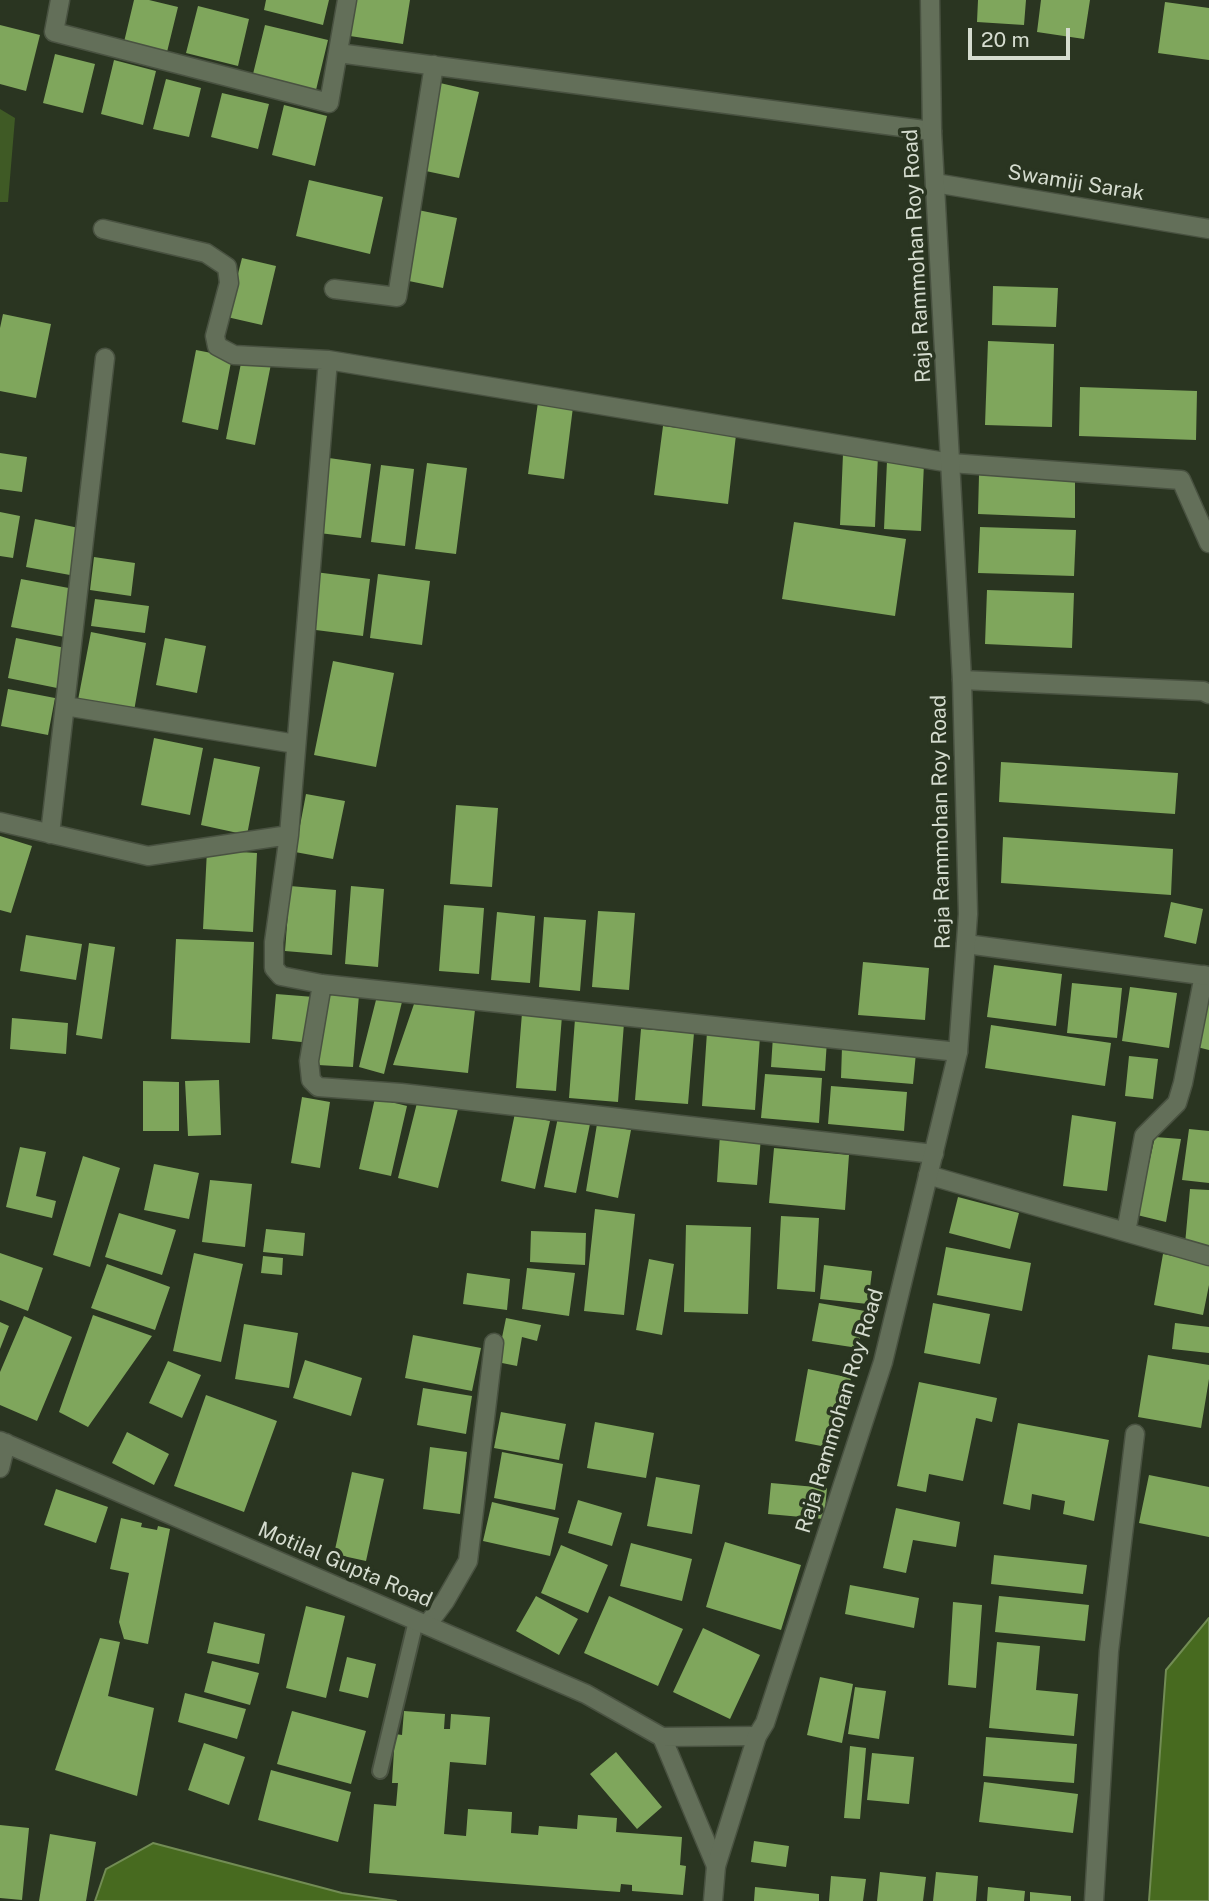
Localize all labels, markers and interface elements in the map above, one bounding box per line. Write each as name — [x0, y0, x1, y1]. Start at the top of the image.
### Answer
scale bar — [971, 14, 1072, 58]
text: 20 m — [981, 27, 1030, 52]
street label: Raja Rammohan Roy Road — [898, 128, 936, 384]
street label: Swamiji Sarak — [1006, 160, 1146, 206]
street label: Raja Rammohan Roy Road — [926, 695, 956, 949]
street label: Raja Rammohan Roy Road — [791, 1286, 889, 1536]
street label: Motilal Gupta Road — [254, 1517, 436, 1613]

